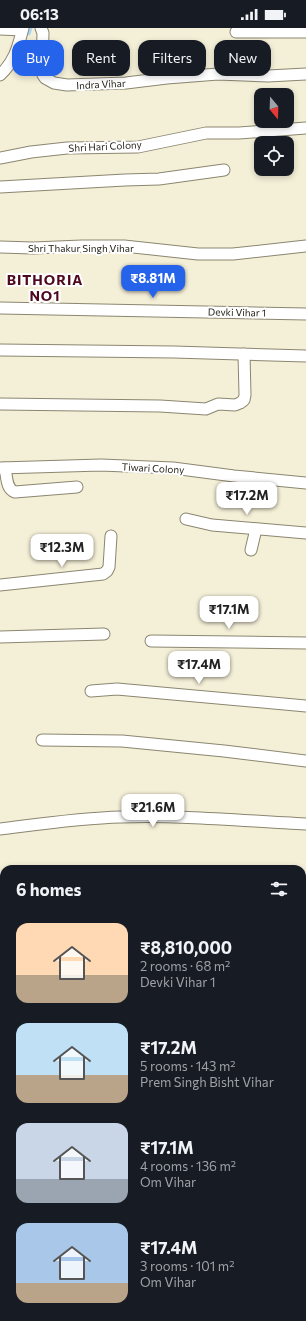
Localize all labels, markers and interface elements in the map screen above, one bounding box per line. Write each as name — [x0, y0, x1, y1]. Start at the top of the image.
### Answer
text: 06:13 — [20, 5, 59, 23]
chip: Buy — [12, 40, 64, 76]
chip: Rent — [72, 40, 130, 76]
chip: Filters — [138, 40, 206, 76]
chip: New — [214, 40, 271, 76]
street label: Indra Vihar — [76, 77, 126, 91]
north arrow — [254, 88, 294, 128]
map controls — [254, 88, 294, 176]
button: locate — [254, 136, 294, 176]
street label: Shri Hari Colony — [68, 138, 142, 154]
street label: Shri Thakur Singh Vihar — [28, 242, 134, 254]
pin: ₹8.81M — [120, 265, 186, 299]
text: ₹8.81M — [130, 270, 176, 286]
district label: BITHORIA NO1 — [7, 271, 83, 304]
street label: Devki Vihar 1 — [208, 305, 266, 319]
street label: Tiwari Colony — [121, 460, 185, 476]
pin: ₹17.2M — [214, 482, 280, 516]
text: ₹17.2M — [225, 487, 269, 503]
pin: ₹12.3M — [29, 534, 95, 568]
text: ₹12.3M — [40, 539, 84, 555]
pin: ₹17.1M — [196, 596, 262, 630]
text: ₹17.1M — [209, 601, 249, 617]
pin: ₹17.4M — [166, 651, 232, 685]
text: ₹17.4M — [177, 656, 221, 672]
pin: ₹21.6M — [120, 794, 186, 828]
text: ₹21.6M — [130, 799, 176, 815]
icon: filters — [268, 878, 290, 900]
text: 6 homes — [16, 879, 81, 900]
text: ₹8,810,000 — [140, 937, 232, 958]
icon: home — [48, 939, 96, 987]
text: 2 rooms · 68 m² — [140, 958, 230, 974]
text: Devki Vihar 1 — [140, 974, 216, 990]
text: ₹17.2M — [140, 1037, 197, 1058]
icon: home — [48, 1039, 96, 1087]
text: 5 rooms · 143 m² — [140, 1058, 236, 1074]
text: Prem Singh Bisht Vihar — [140, 1074, 274, 1090]
text: ₹17.1M — [140, 1137, 194, 1158]
icon: home — [48, 1139, 96, 1187]
text: 4 rooms · 136 m² — [140, 1158, 236, 1174]
text: Om Vihar — [140, 1174, 196, 1190]
text: ₹17.4M — [140, 1237, 197, 1258]
icon: home — [48, 1239, 96, 1287]
text: 3 rooms · 101 m² — [140, 1258, 234, 1274]
text: Om Vihar — [140, 1274, 196, 1290]

